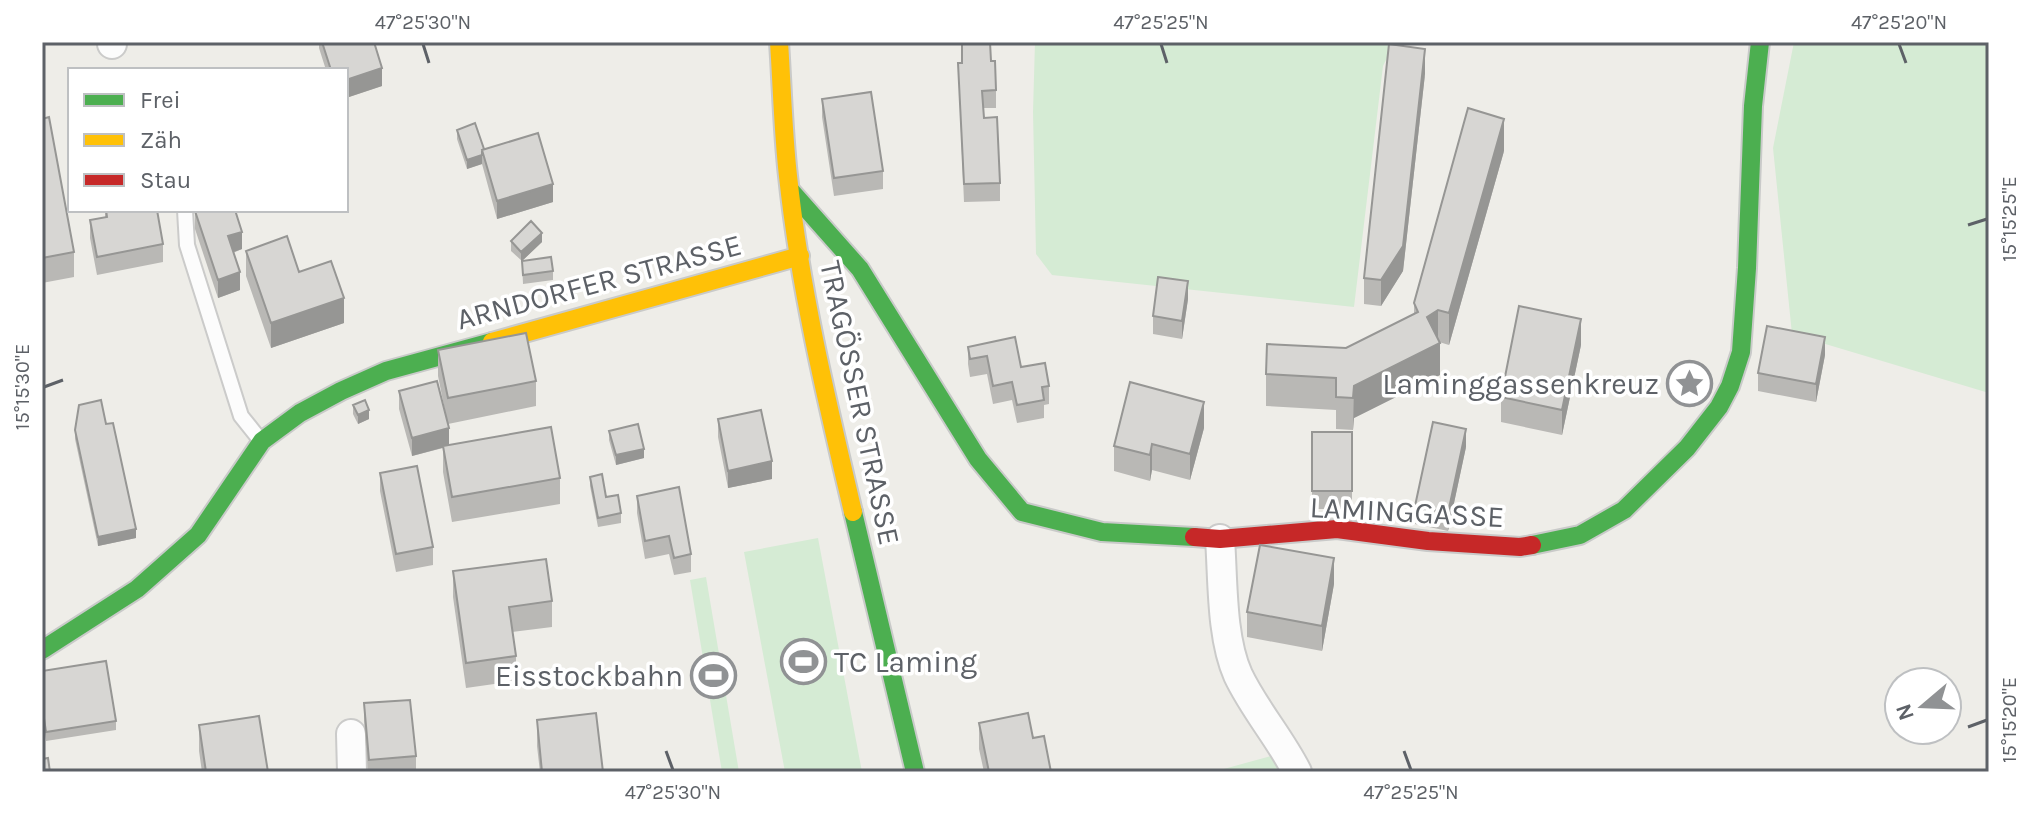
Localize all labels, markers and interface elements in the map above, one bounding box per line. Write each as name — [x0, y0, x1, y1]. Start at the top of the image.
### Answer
text: 47°25'30"N — [375, 11, 471, 34]
text: 47°25'25"N — [1113, 11, 1209, 34]
text: 47°25'20"N — [1851, 11, 1947, 34]
legend — [68, 68, 348, 212]
text: Frei — [140, 86, 181, 114]
text: Zäh — [140, 126, 182, 154]
text: Stau — [140, 166, 191, 194]
text: 15°15'25"E — [1998, 176, 2021, 262]
street label: ARNDORFER STRASSE — [453, 227, 745, 337]
street label: TRAGÖSSER STRASSE — [812, 258, 908, 548]
text: 15°15'30"E — [11, 344, 34, 430]
place icon: Laminggassenkreuz — [1666, 360, 1714, 408]
place label: Laminggassenkreuz — [1382, 366, 1659, 402]
street label: LAMINGGASSE — [1309, 489, 1505, 535]
sports icon: TC Laming — [779, 638, 827, 686]
place label: TC Laming — [834, 644, 977, 680]
sports icon: Eisstockbahn — [690, 652, 738, 700]
place label: Eisstockbahn — [495, 658, 683, 694]
north arrow — [1883, 666, 1963, 746]
text: 15°15'20"E — [1998, 677, 2021, 763]
text: N — [1890, 700, 1920, 724]
text: 47°25'30"N — [625, 781, 721, 804]
text: 47°25'25"N — [1363, 781, 1459, 804]

